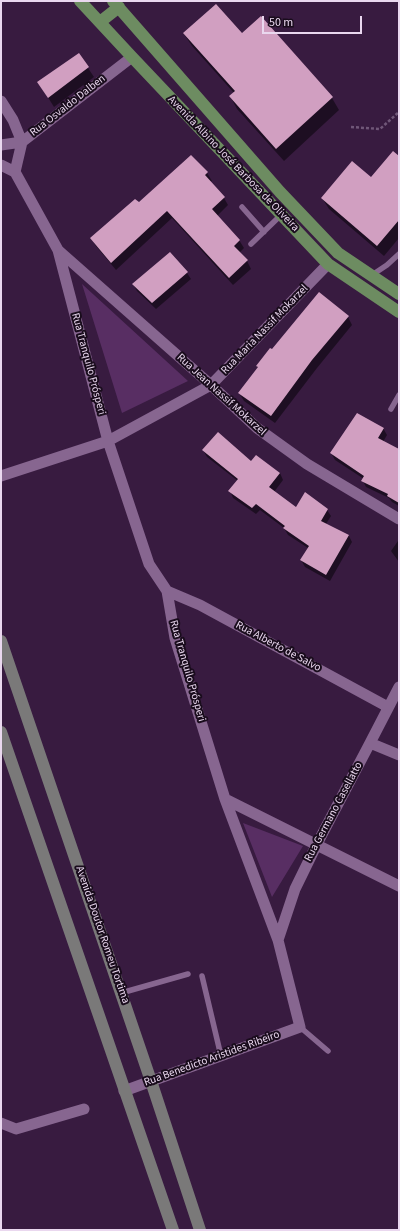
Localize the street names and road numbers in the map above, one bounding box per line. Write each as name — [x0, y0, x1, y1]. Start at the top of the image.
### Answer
street label: Rua Osvaldo Dalben — [28, 72, 108, 140]
street label: Avenida Albino José Barbosa de Oliveira — [165, 93, 301, 235]
street label: Rua Maria Nassif Mokarzel — [219, 283, 311, 377]
street label: Rua Tranquilo Prósperi — [68, 312, 108, 416]
street label: Rua Jean Nassif Mokarzel — [174, 351, 268, 439]
street label: Rua Tranquilo Prósperi — [166, 619, 208, 723]
street label: Rua Alberto de Salvo — [233, 619, 323, 675]
street label: Rua Germano Casellatto — [302, 760, 366, 864]
street label: Avenida Doutor Romeu Tortima — [72, 865, 132, 1005]
street label: Rua Benedicto Aristides Ribeiro — [142, 1028, 282, 1090]

